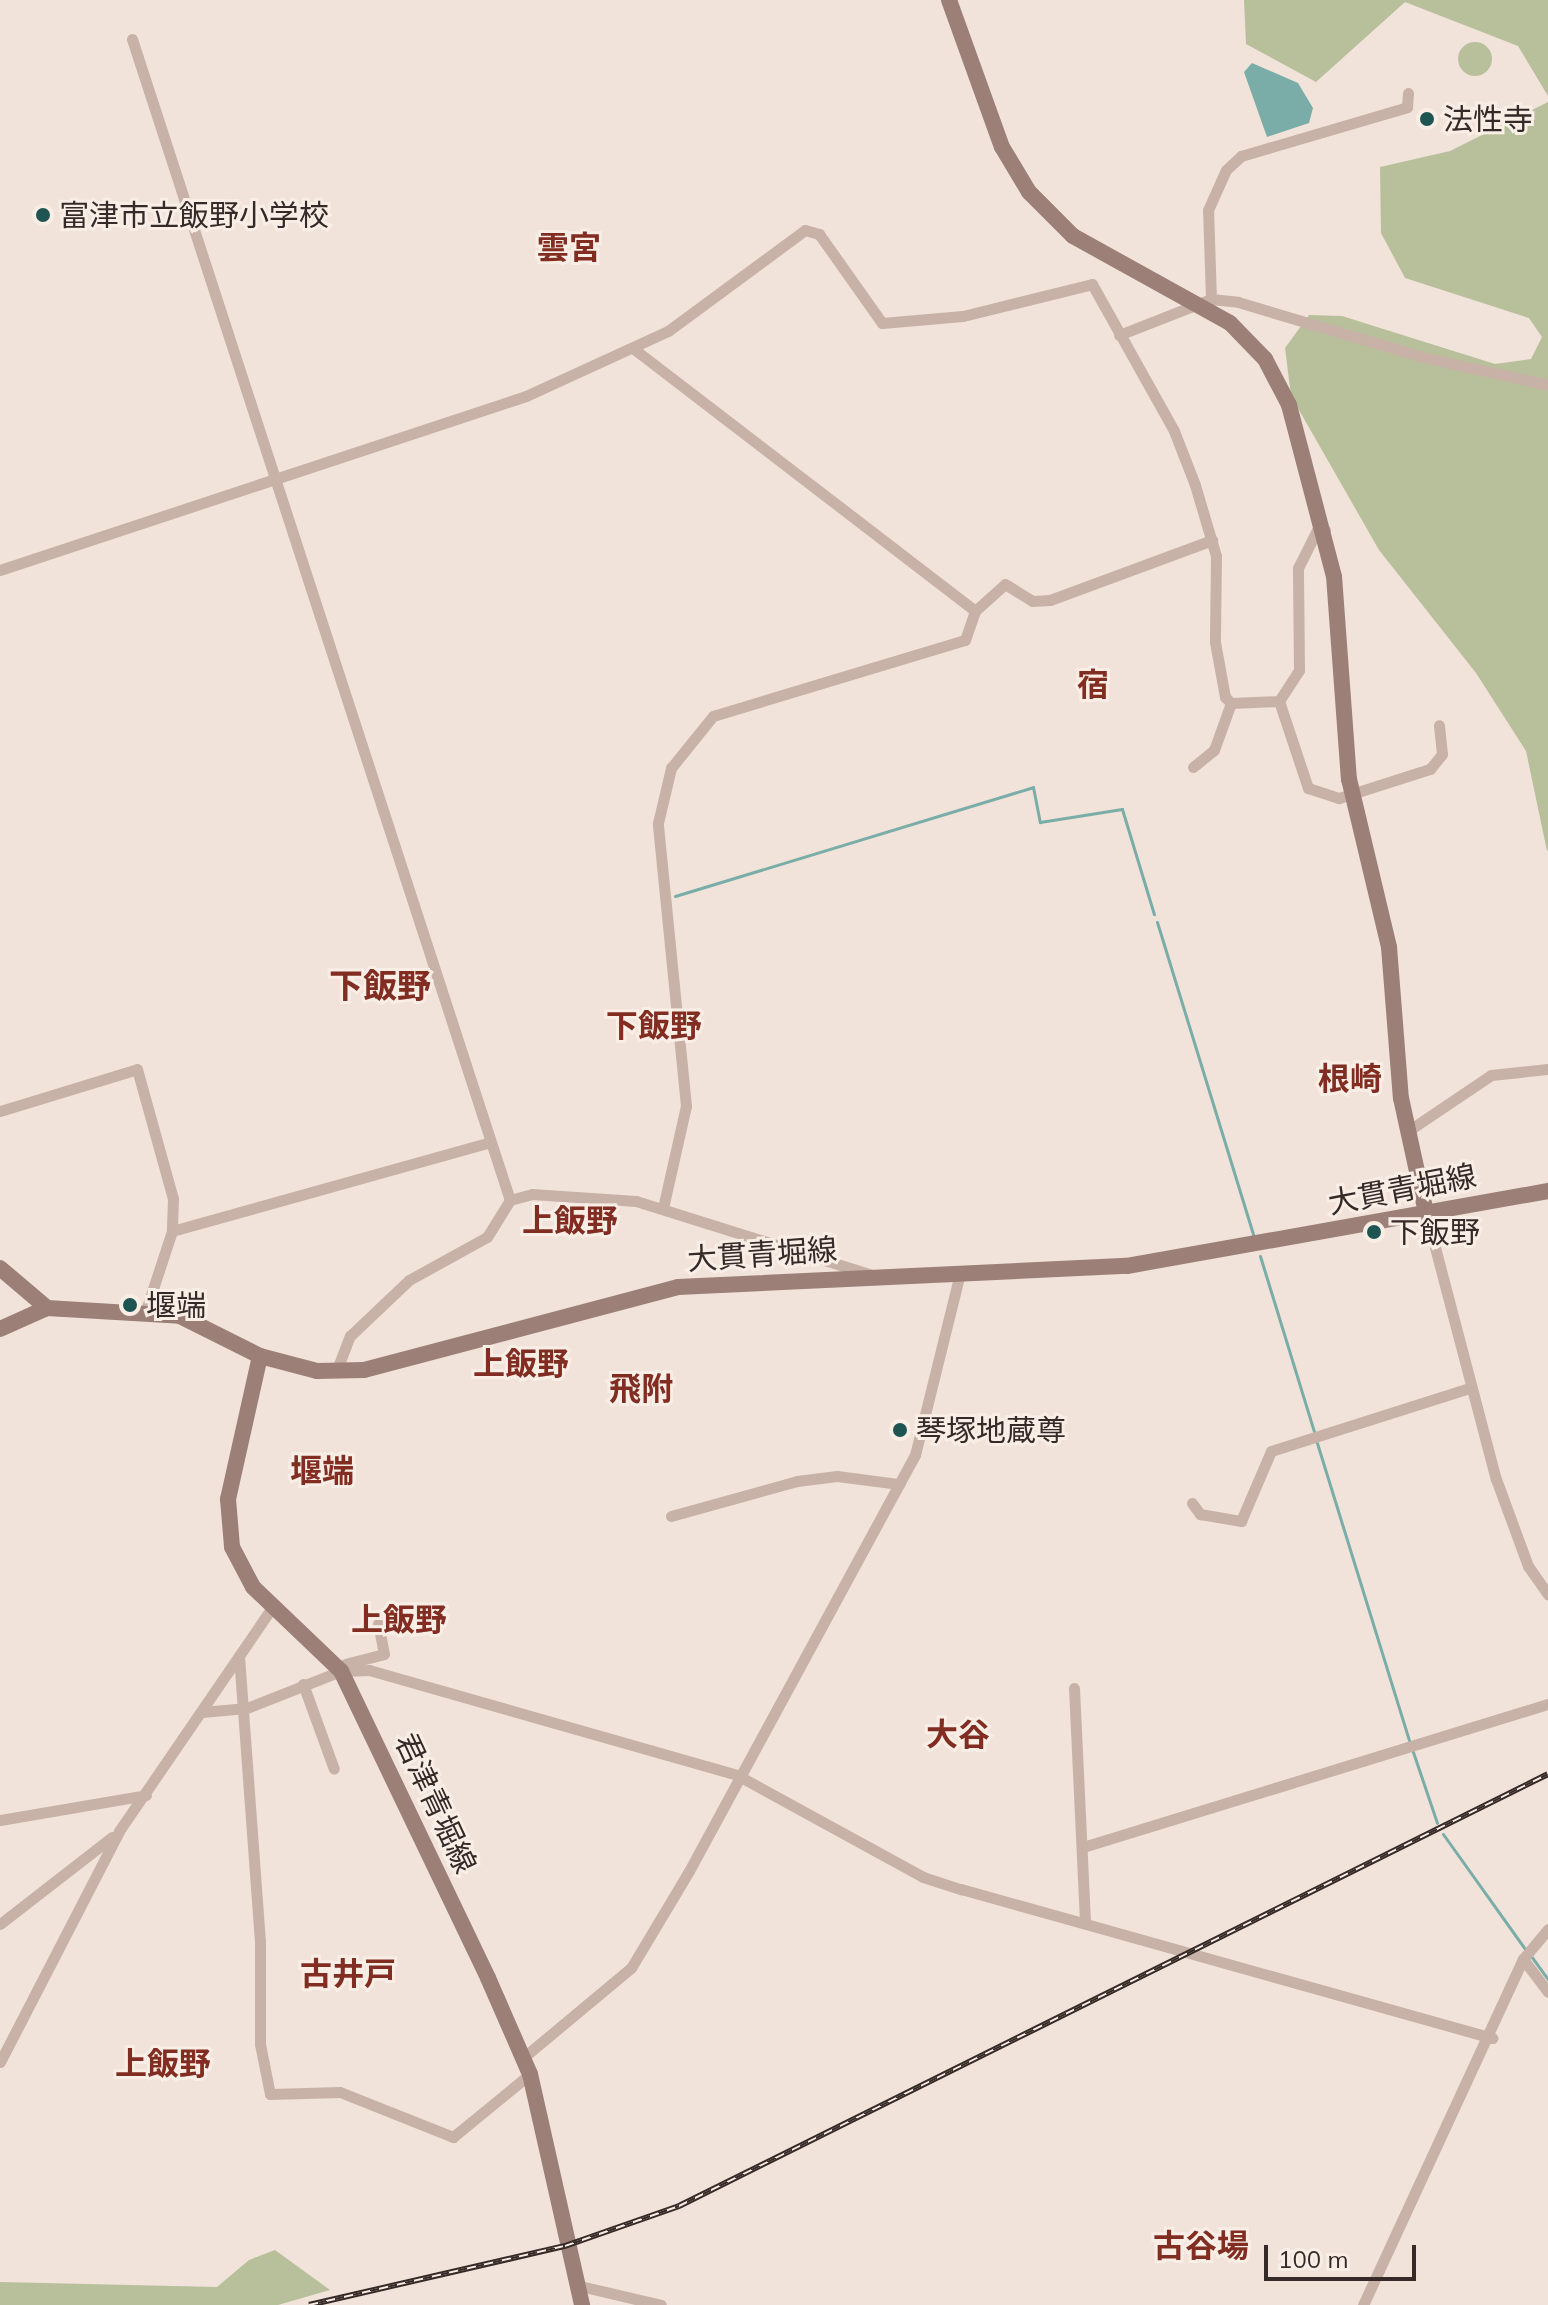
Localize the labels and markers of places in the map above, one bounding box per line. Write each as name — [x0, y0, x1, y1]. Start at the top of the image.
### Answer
place label: 法性寺 — [1443, 101, 1533, 137]
marker: 法性寺 — [1418, 110, 1436, 128]
place label: 富津市立飯野小学校 — [59, 197, 329, 233]
marker: 富津市立飯野小学校 — [34, 206, 52, 224]
place label: 下飯野 — [1390, 1214, 1480, 1250]
marker: 下飯野 — [1365, 1223, 1383, 1241]
place label: 堰端 — [146, 1287, 206, 1323]
marker: 堰端 — [121, 1296, 139, 1314]
place label: 琴塚地蔵尊 — [916, 1412, 1066, 1448]
marker: 琴塚地蔵尊 — [891, 1421, 909, 1439]

